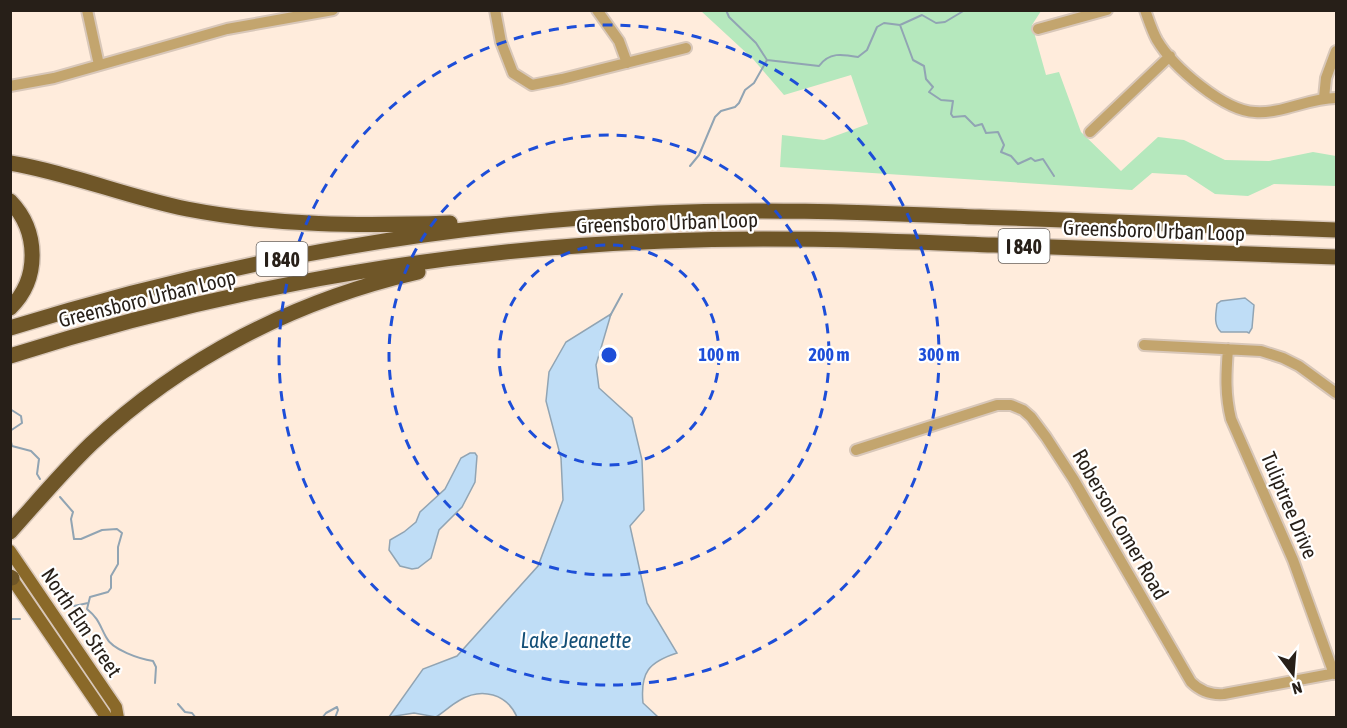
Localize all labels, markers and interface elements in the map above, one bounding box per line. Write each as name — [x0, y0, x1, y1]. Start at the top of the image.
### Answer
street label: Greensboro Urban Loop — [576, 207, 758, 237]
street label: Greensboro Urban Loop — [1063, 215, 1245, 245]
road number: I 840 — [998, 229, 1050, 263]
road number: I 840 — [256, 242, 308, 276]
street label: Greensboro Urban Loop — [56, 264, 238, 332]
text: 100 m — [699, 344, 739, 365]
text: 200 m — [809, 344, 849, 365]
text: 300 m — [919, 344, 959, 365]
centre of rings — [599, 345, 619, 365]
street label: Roberson Comer Road — [1068, 445, 1174, 603]
street label: Tuliptree Drive — [1257, 448, 1323, 562]
street label: North Elm Street — [37, 563, 127, 681]
water label: Lake Jeanette — [521, 627, 631, 653]
north arrow — [1263, 644, 1323, 704]
text: N — [1290, 678, 1304, 698]

